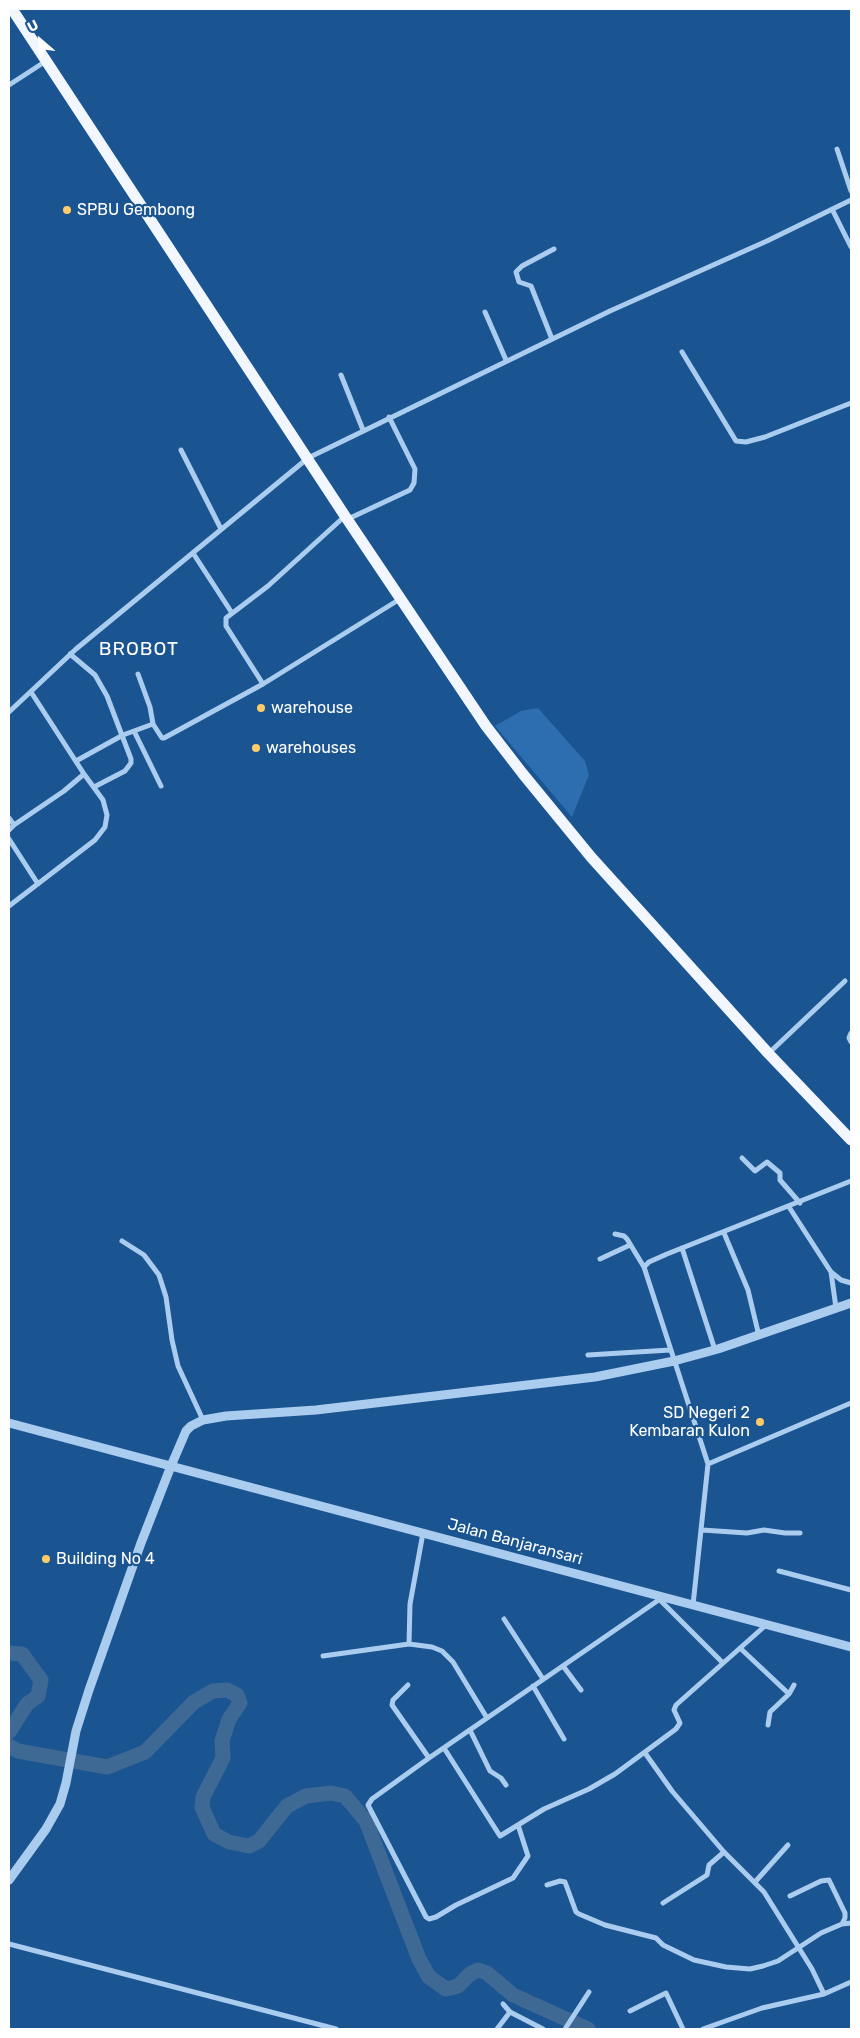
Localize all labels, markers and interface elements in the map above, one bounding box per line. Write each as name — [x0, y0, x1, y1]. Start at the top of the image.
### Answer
north arrow — [15, 15, 65, 65]
text: U — [25, 16, 41, 36]
place label: SPBU Gembong — [77, 200, 195, 220]
marker: SPBU Gembong — [61, 204, 73, 216]
district label: BROBOT — [98, 639, 180, 661]
place label: warehouse — [271, 698, 353, 718]
marker: warehouse — [255, 702, 267, 714]
place label: warehouses — [266, 738, 356, 758]
marker: warehouses — [250, 742, 262, 754]
place label: SD Negeri 2 Kembaran Kulon — [629, 1403, 750, 1441]
marker: SD Negeri 2 Kembaran Kulon — [754, 1416, 766, 1428]
street label: Jalan Banjaransari — [445, 1515, 585, 1569]
place label: Building No 4 — [56, 1549, 155, 1569]
marker: Building No 4 — [40, 1553, 52, 1565]

